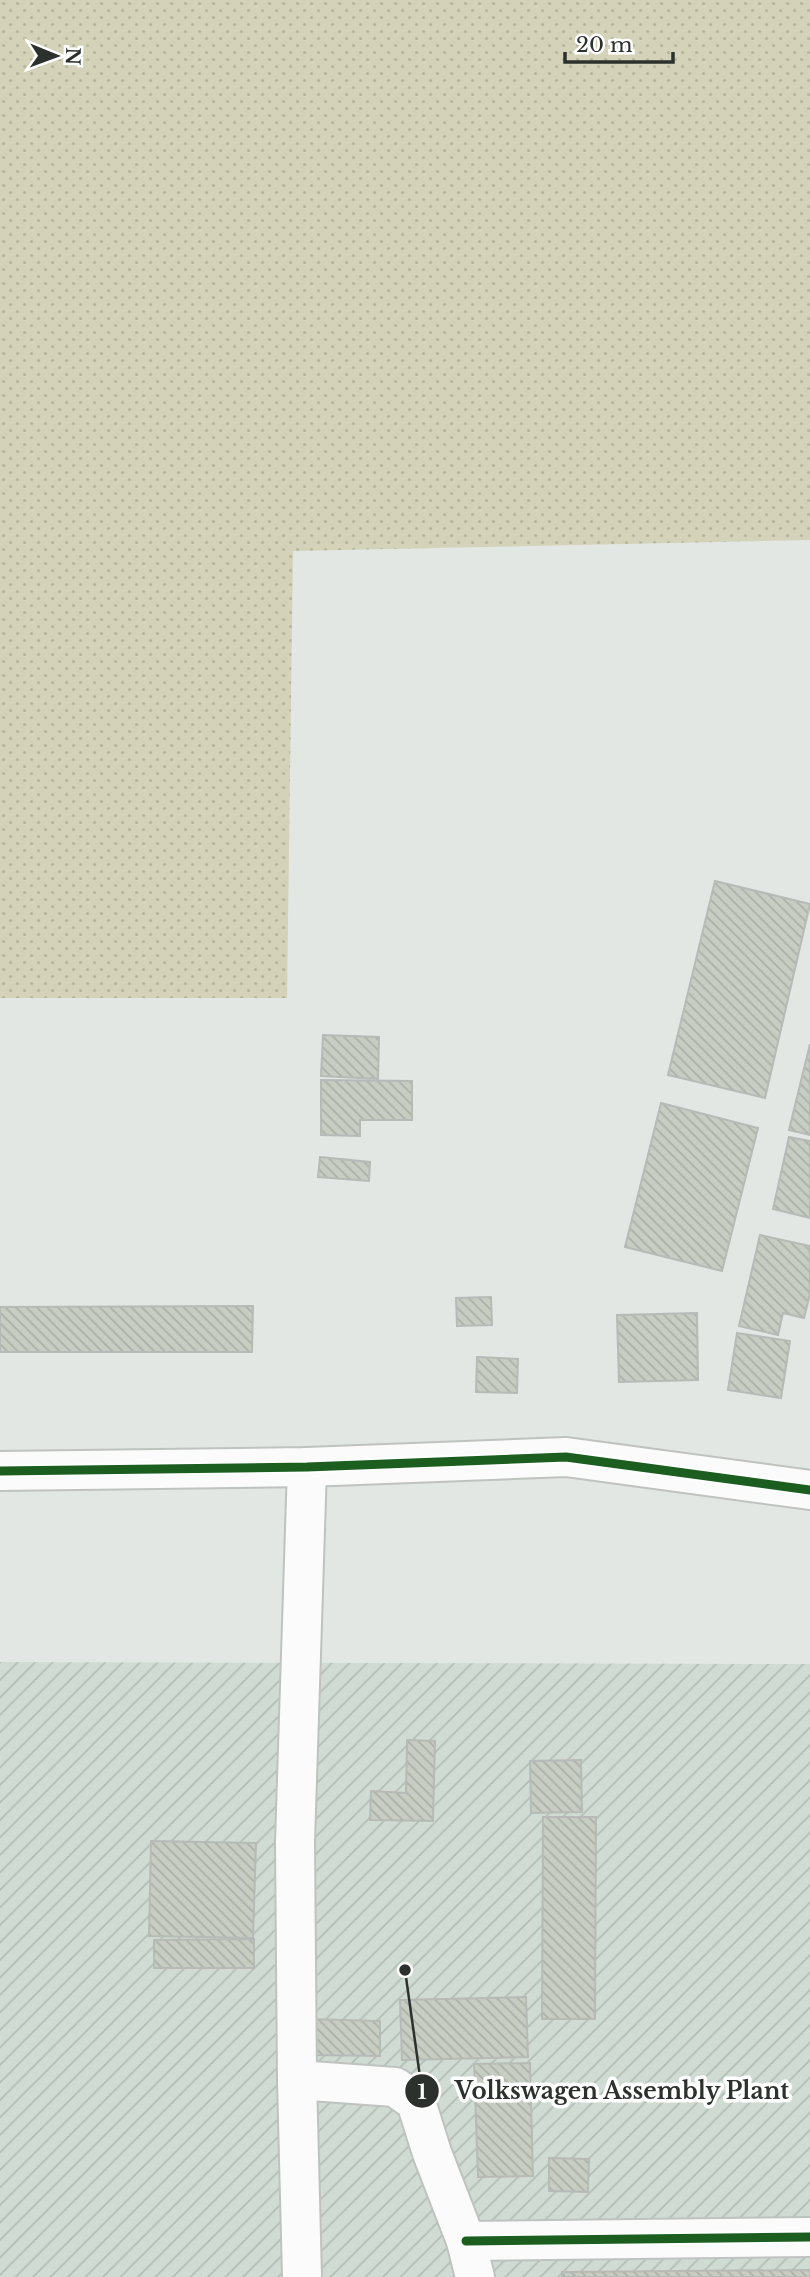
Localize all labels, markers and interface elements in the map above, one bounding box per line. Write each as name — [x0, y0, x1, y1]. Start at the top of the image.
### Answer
north arrow — [21, 21, 91, 91]
scale bar — [565, 21, 674, 65]
text: 20 m — [576, 32, 633, 58]
text: N — [61, 47, 84, 66]
callout: Volkswagen Assembly Plant — [405, 2069, 804, 2113]
text: Volkswagen Assembly Plant — [454, 2077, 789, 2105]
text: 1 — [417, 2079, 427, 2105]

